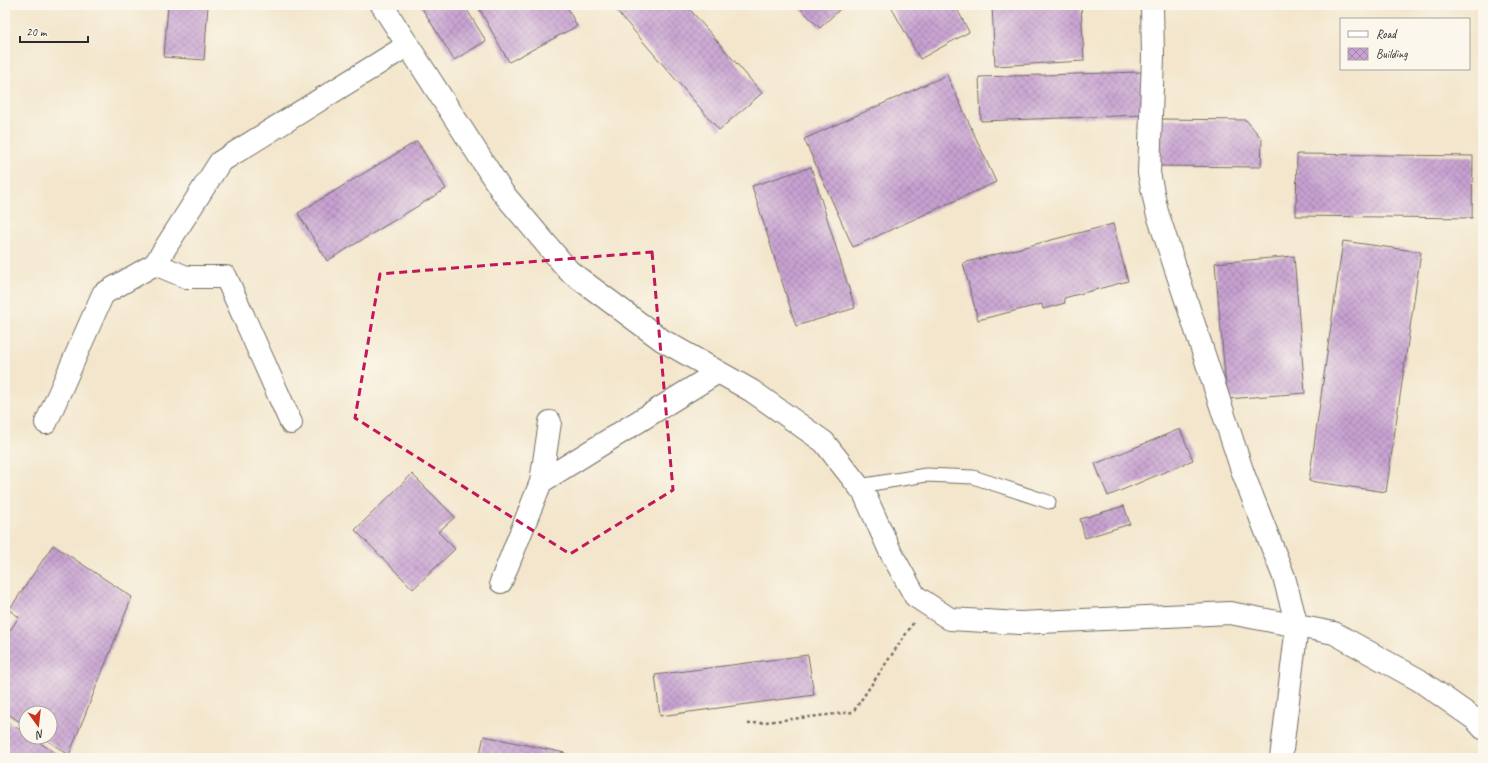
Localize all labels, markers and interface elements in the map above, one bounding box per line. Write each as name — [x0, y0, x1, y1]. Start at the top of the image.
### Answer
scale bar — [20, 18, 88, 44]
legend — [1340, 18, 1470, 70]
text: 20 m — [26, 24, 48, 40]
text: Road — [1376, 26, 1398, 42]
text: Building — [1376, 46, 1408, 62]
north arrow — [18, 705, 58, 745]
text: N — [33, 727, 46, 743]

